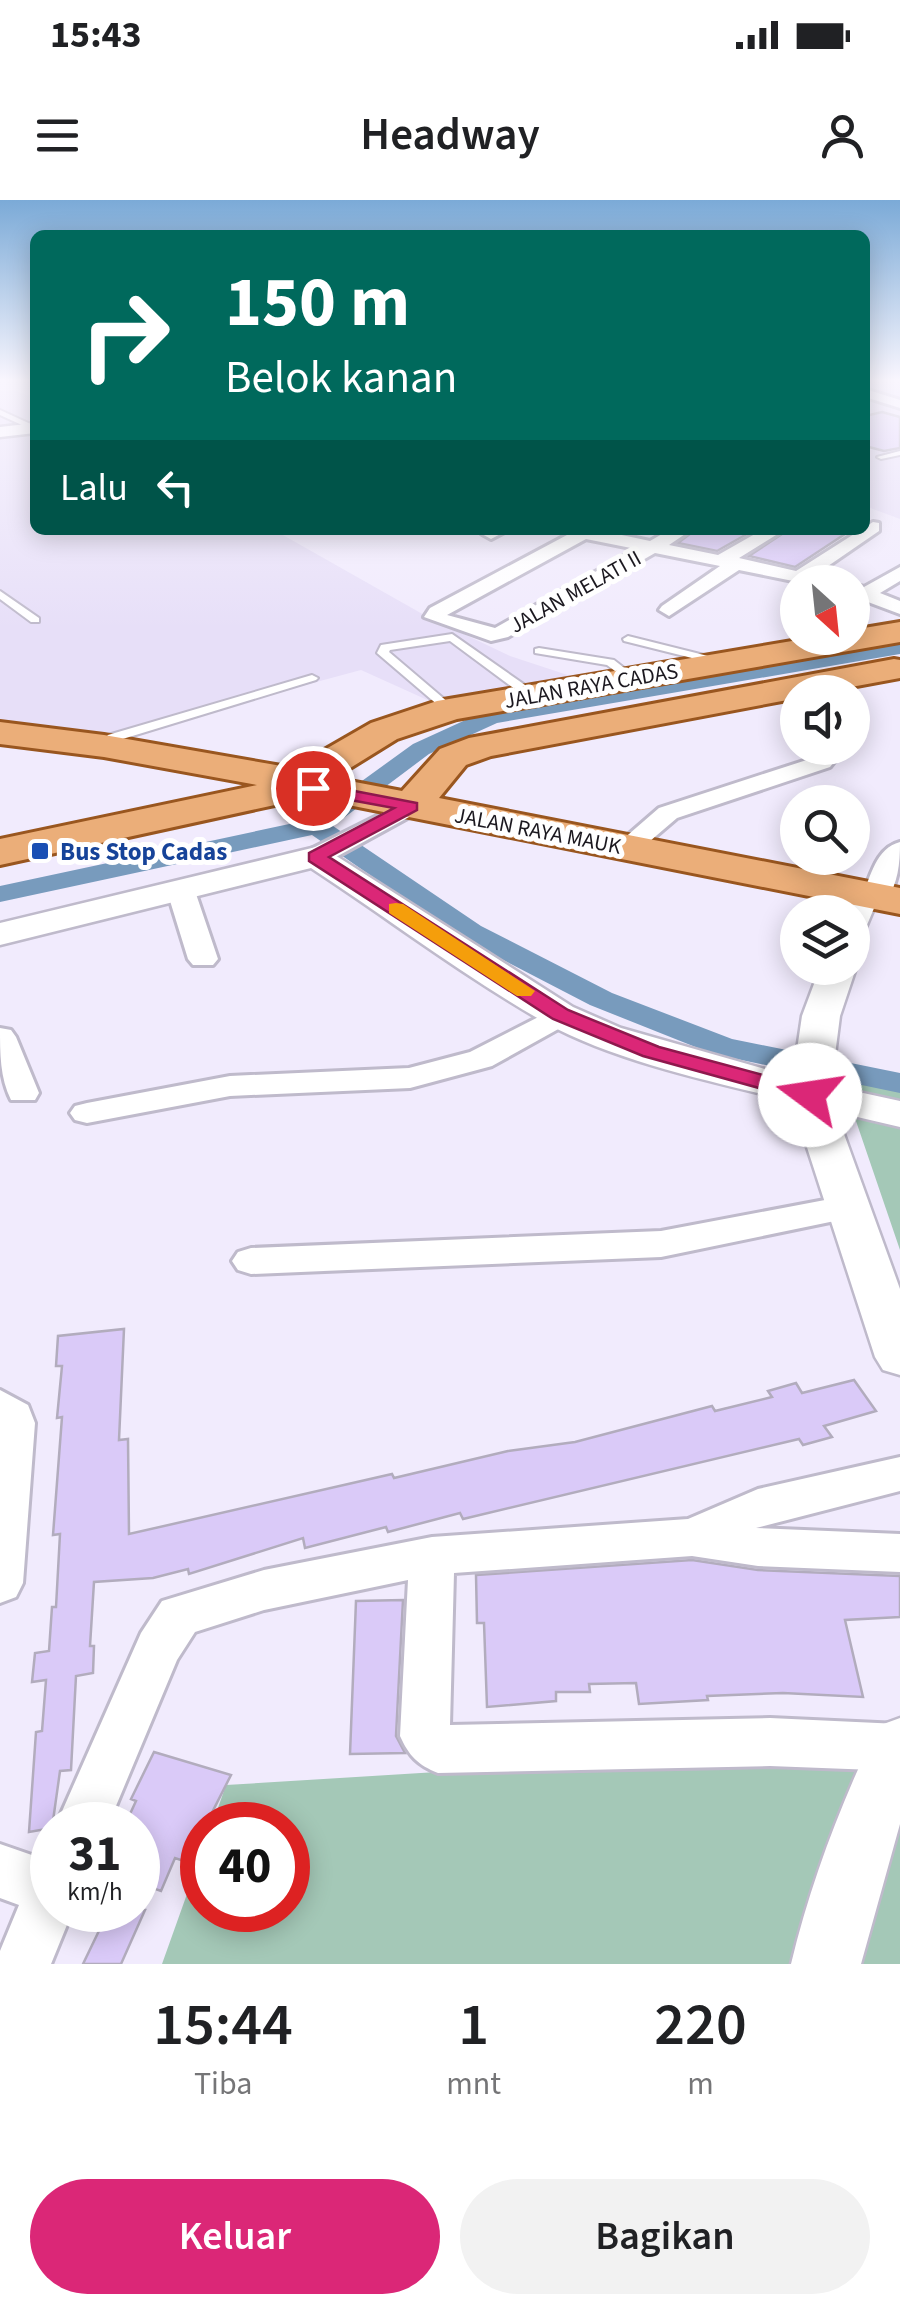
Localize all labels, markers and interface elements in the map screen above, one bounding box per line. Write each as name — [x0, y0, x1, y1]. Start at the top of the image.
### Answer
text: 15:43 — [50, 8, 142, 62]
text: Headway — [360, 103, 540, 167]
icon: menu — [30, 108, 85, 163]
icon: person — [815, 108, 870, 163]
text: 150 m — [225, 253, 410, 353]
icon: right — [60, 270, 190, 400]
text: Belok kanan — [225, 346, 457, 410]
icon: left — [148, 460, 203, 515]
text: Lalu — [60, 461, 128, 515]
street label: JALAN MELATI II — [504, 542, 647, 641]
north arrow — [780, 565, 870, 655]
map controls — [780, 565, 870, 985]
street label: JALAN RAYA CADAS — [502, 655, 681, 717]
button: sound — [780, 675, 870, 765]
pin — [271, 746, 356, 831]
icon: arrive — [286, 761, 341, 816]
button: search — [780, 785, 870, 875]
street label: JALAN RAYA MAUK — [452, 799, 624, 863]
place label: Bus Stop Cadas — [60, 834, 227, 870]
marker: Bus Stop Cadas — [29, 840, 51, 862]
button: layers — [780, 895, 870, 985]
position arrow — [758, 1043, 862, 1147]
speed limit sign: 40 — [180, 1802, 310, 1932]
text: 31 — [69, 1819, 121, 1890]
text: km/h — [67, 1874, 123, 1910]
text: 15:44 — [153, 1983, 293, 2068]
text: 1 — [458, 1983, 489, 2068]
text: 220 — [654, 1983, 747, 2068]
text: Tiba — [194, 2061, 252, 2107]
text: mnt — [446, 2061, 501, 2107]
text: m — [687, 2061, 714, 2107]
button: Keluar — [30, 2179, 440, 2294]
button: Bagikan — [460, 2179, 870, 2294]

